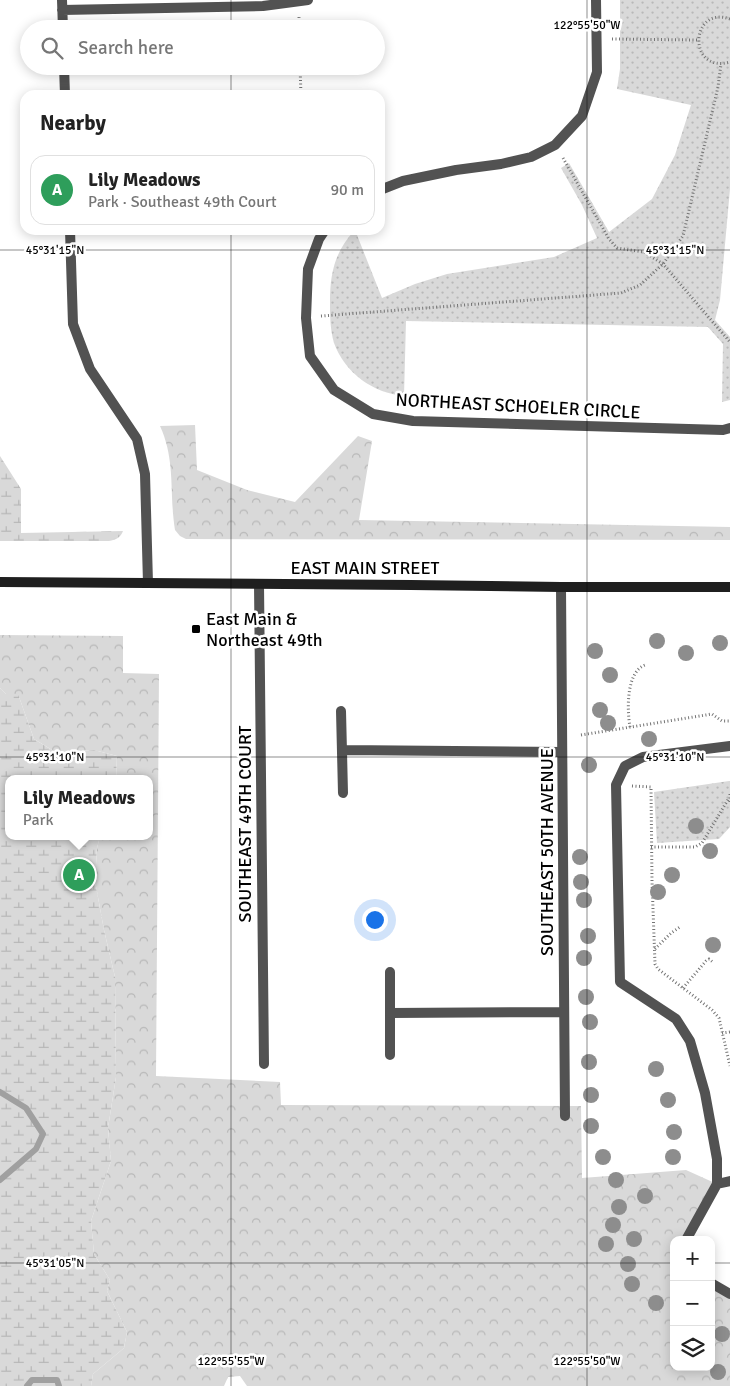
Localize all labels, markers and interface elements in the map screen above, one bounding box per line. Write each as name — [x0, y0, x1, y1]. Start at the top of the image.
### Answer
text: 122°55'50"W — [553, 18, 621, 33]
search box — [20, 20, 385, 75]
icon: search — [38, 34, 66, 62]
text: Search here — [78, 36, 174, 60]
text: Nearby — [40, 110, 106, 136]
text: Lily Meadows — [88, 168, 201, 192]
text: A — [52, 180, 62, 200]
text: 90 m — [330, 180, 364, 200]
text: Park · Southeast 49th Court — [88, 192, 277, 212]
text: 45°31'15"N — [26, 243, 84, 258]
text: 45°31'15"N — [646, 243, 704, 258]
street label: NORTHEAST SCHOELER CIRCLE — [395, 389, 641, 423]
street label: EAST MAIN STREET — [291, 557, 440, 579]
place label: East Main & Northeast 49th — [206, 608, 323, 651]
marker: East Main & Northeast 49th — [190, 623, 202, 635]
street label: SOUTHEAST 49TH COURT — [234, 725, 256, 922]
street label: SOUTHEAST 50TH AVENUE — [536, 748, 558, 956]
text: 45°31'10"N — [26, 750, 84, 765]
text: 45°31'10"N — [646, 750, 704, 765]
popup — [5, 775, 153, 840]
text: Lily Meadows — [23, 786, 135, 810]
text: Park — [23, 810, 53, 830]
pin: A — [63, 856, 95, 894]
your location — [362, 907, 388, 933]
map controls — [670, 1236, 715, 1371]
button: + — [670, 1236, 715, 1281]
text: 45°31'05"N — [26, 1256, 84, 1271]
button: − — [670, 1281, 715, 1326]
button: layers — [670, 1326, 715, 1371]
text: 122°55'55"W — [197, 1354, 265, 1369]
text: 122°55'50"W — [553, 1354, 621, 1369]

